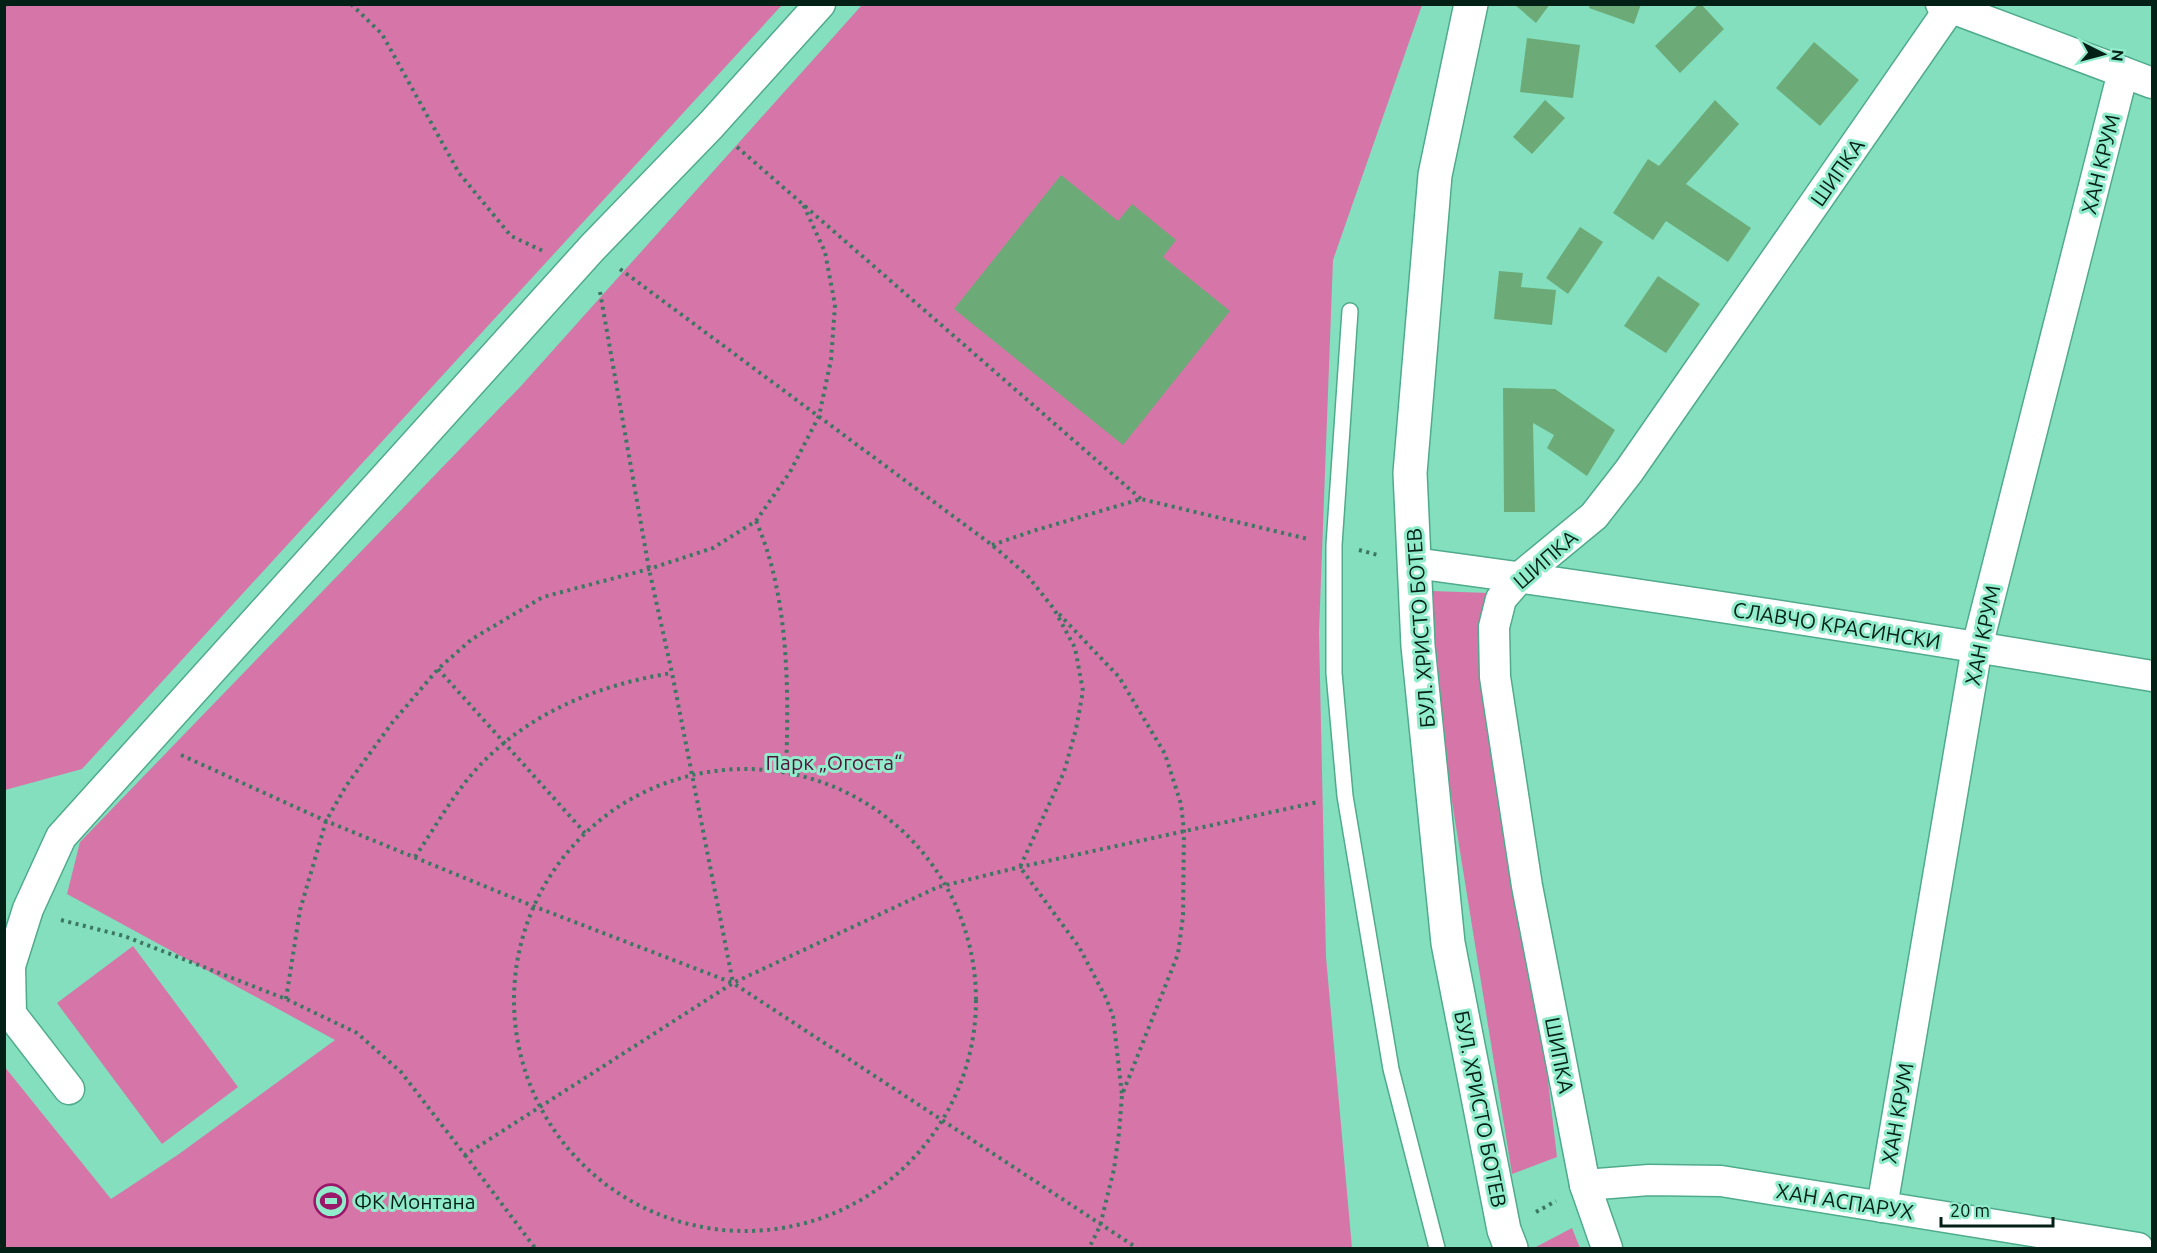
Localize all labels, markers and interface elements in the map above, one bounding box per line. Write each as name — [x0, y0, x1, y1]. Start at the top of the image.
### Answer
north arrow — [2073, 24, 2133, 84]
text: N — [2108, 49, 2127, 62]
street label: ХАН КРУМ — [2076, 112, 2124, 216]
street label: ШИПКА — [1805, 133, 1869, 210]
street label: ШИПКА — [1508, 524, 1582, 593]
street label: БУЛ. ХРИСТО БОТЕВ — [1401, 527, 1439, 729]
street label: ХАН КРУМ — [1960, 583, 2004, 687]
street label: СЛАВЧО КРАСИНСКИ — [1731, 597, 1943, 653]
park label: Парк „Огоста“ — [766, 750, 902, 774]
street label: БУЛ. ХРИСТО БОТЕВ — [1450, 1009, 1512, 1209]
street label: ШИПКА — [1541, 1015, 1579, 1095]
street label: ХАН КРУМ — [1876, 1061, 1918, 1165]
street label: ХАН АСПАРУХ — [1775, 1178, 1915, 1224]
sports icon: ФК Монтана — [313, 1183, 349, 1219]
place label: ФК Монтана — [354, 1189, 476, 1213]
scale bar — [1941, 1190, 2054, 1228]
text: 20 m — [1950, 1200, 1990, 1220]

